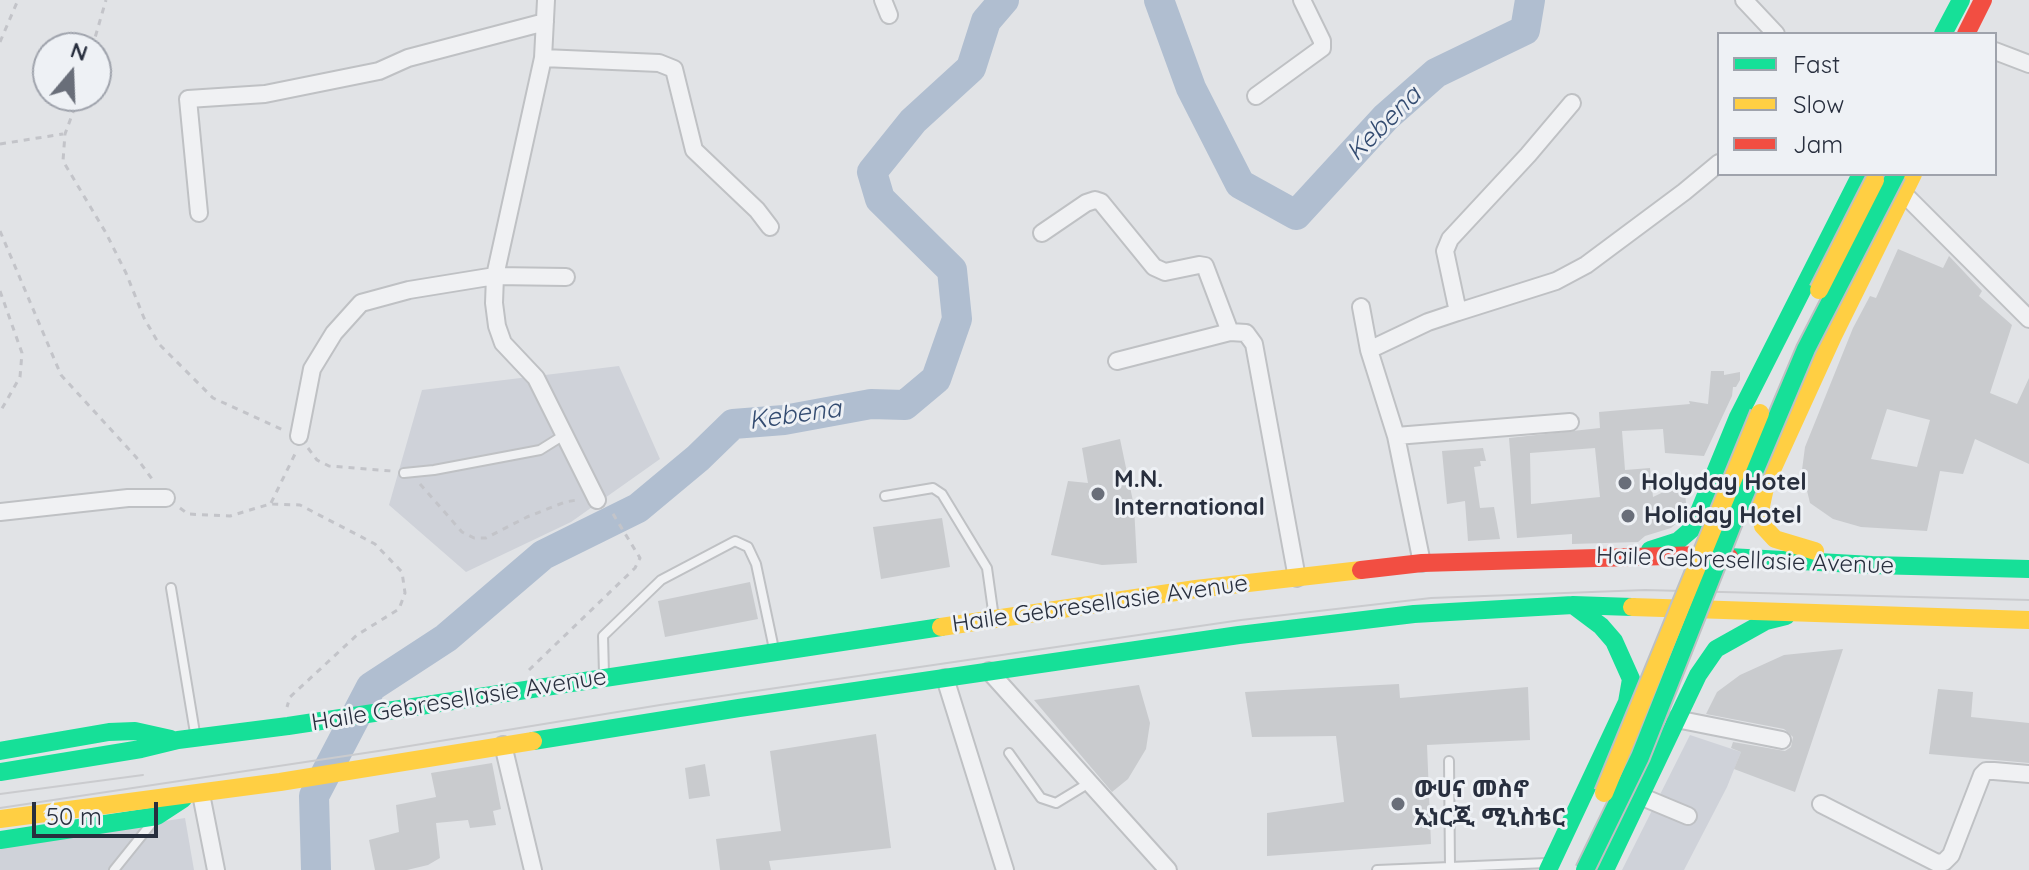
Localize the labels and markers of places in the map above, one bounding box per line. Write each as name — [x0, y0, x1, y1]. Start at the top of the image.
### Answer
place label: M.N. International — [1114, 466, 1265, 522]
place label: Holyday Hotel — [1641, 469, 1807, 497]
marker: Holyday Hotel — [1616, 474, 1634, 492]
marker: M.N. International — [1089, 485, 1107, 503]
place label: Holiday Hotel — [1644, 502, 1802, 530]
marker: Holiday Hotel — [1619, 507, 1637, 525]
place label: ውሀና መስኖ ኢነርጂ ሚኒስቴር — [1414, 776, 1565, 832]
marker: ውሀና መስኖ ኢነርጂ ሚኒስቴር — [1389, 795, 1407, 813]

